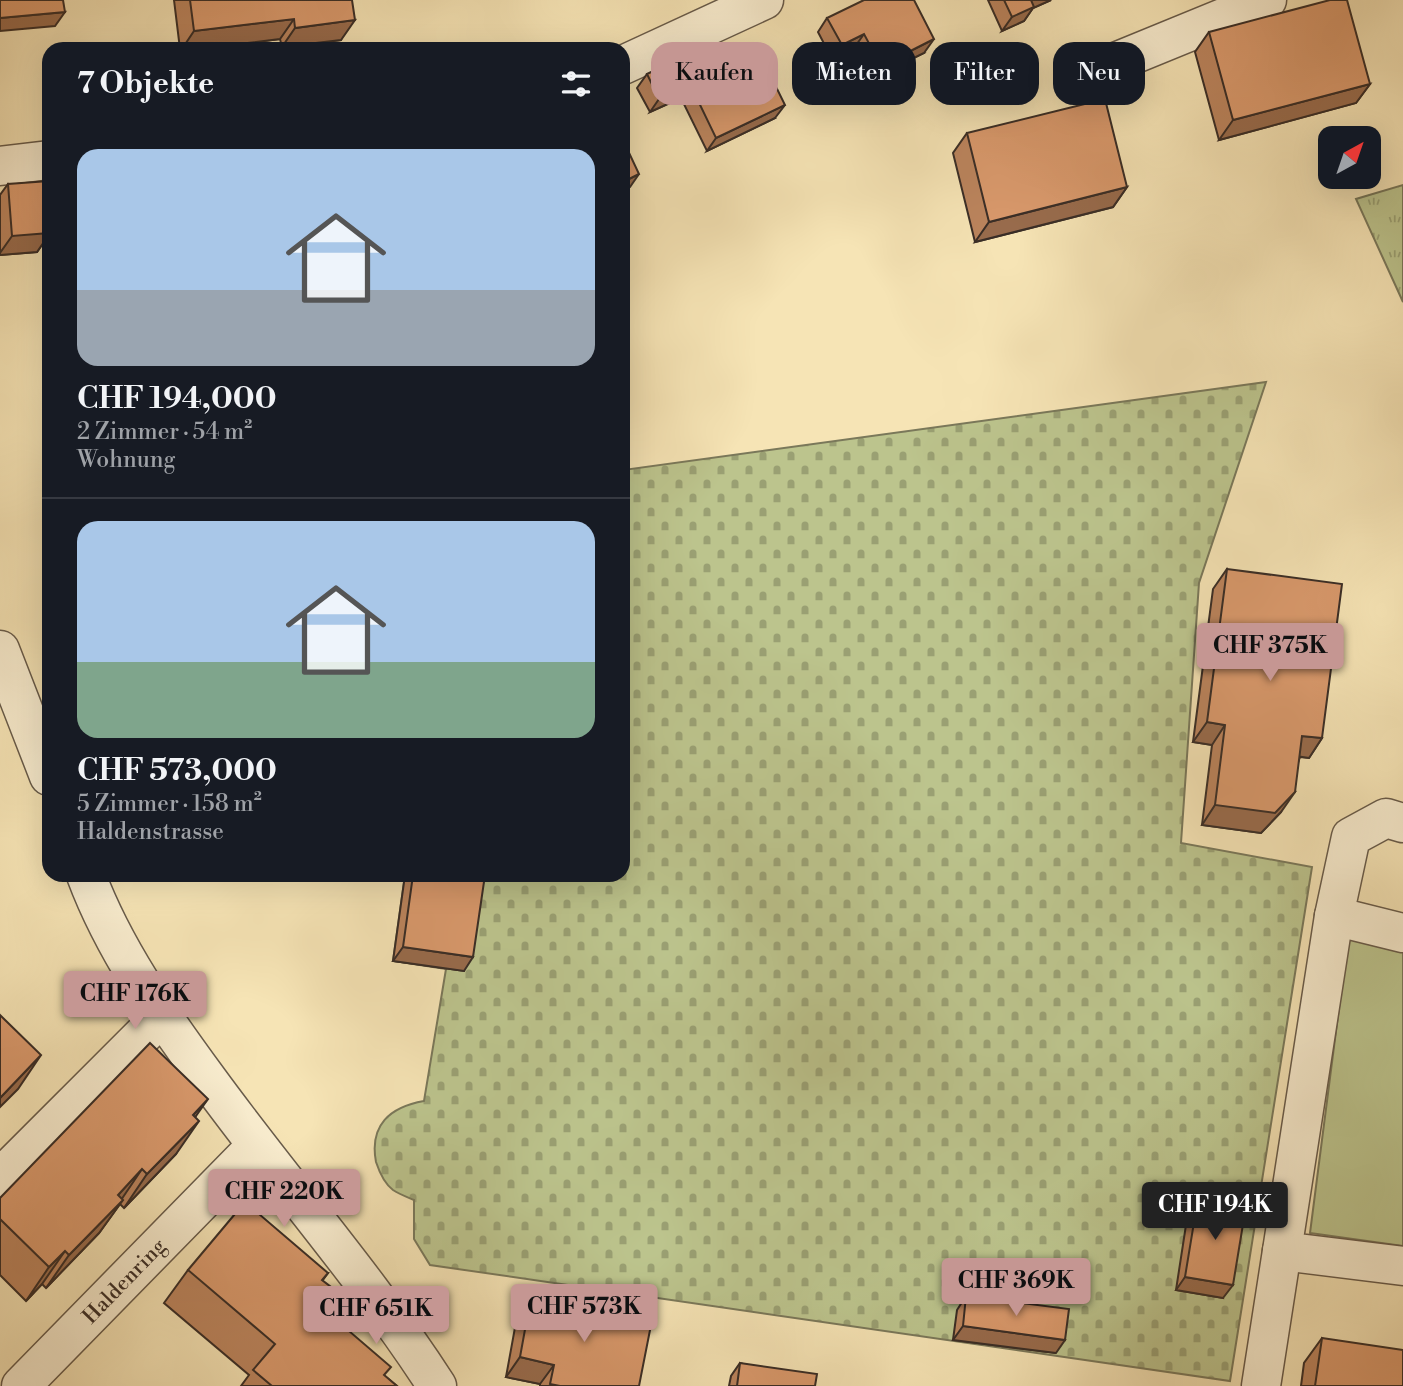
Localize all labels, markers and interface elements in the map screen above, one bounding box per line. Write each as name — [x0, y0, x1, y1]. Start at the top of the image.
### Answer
chip: Kaufen — [651, 42, 778, 105]
chip: Mieten — [792, 42, 916, 105]
chip: Filter — [930, 42, 1039, 105]
chip: Neu — [1053, 42, 1145, 105]
text: 7 Objekte — [77, 65, 214, 103]
icon: filters — [557, 65, 595, 103]
north arrow — [1318, 126, 1381, 189]
map controls — [1318, 126, 1381, 189]
icon: home — [273, 195, 399, 321]
text: CHF 194,000 — [77, 380, 276, 418]
text: 2 Zimmer · 54 m² — [77, 418, 252, 446]
text: Wohnung — [77, 446, 175, 474]
icon: home — [273, 567, 399, 693]
pin: CHF 375K — [1198, 624, 1342, 683]
text: CHF 375K — [1213, 632, 1327, 660]
text: CHF 573,000 — [77, 752, 277, 790]
text: 5 Zimmer · 158 m² — [77, 790, 262, 818]
text: Haldenstrasse — [77, 818, 224, 846]
pin: CHF 176K — [63, 972, 207, 1031]
text: CHF 176K — [80, 980, 190, 1008]
pin: CHF 220K — [212, 1170, 356, 1229]
text: CHF 220K — [224, 1178, 344, 1206]
pin: CHF 194K — [1143, 1182, 1287, 1242]
text: CHF 194K — [1158, 1191, 1272, 1219]
street label: Haldenring — [78, 1234, 172, 1330]
pin: CHF 369K — [944, 1258, 1088, 1318]
text: CHF 369K — [958, 1267, 1074, 1295]
pin: CHF 573K — [512, 1284, 656, 1344]
pin: CHF 651K — [304, 1286, 448, 1346]
text: CHF 573K — [527, 1293, 641, 1321]
text: CHF 651K — [319, 1295, 433, 1323]

